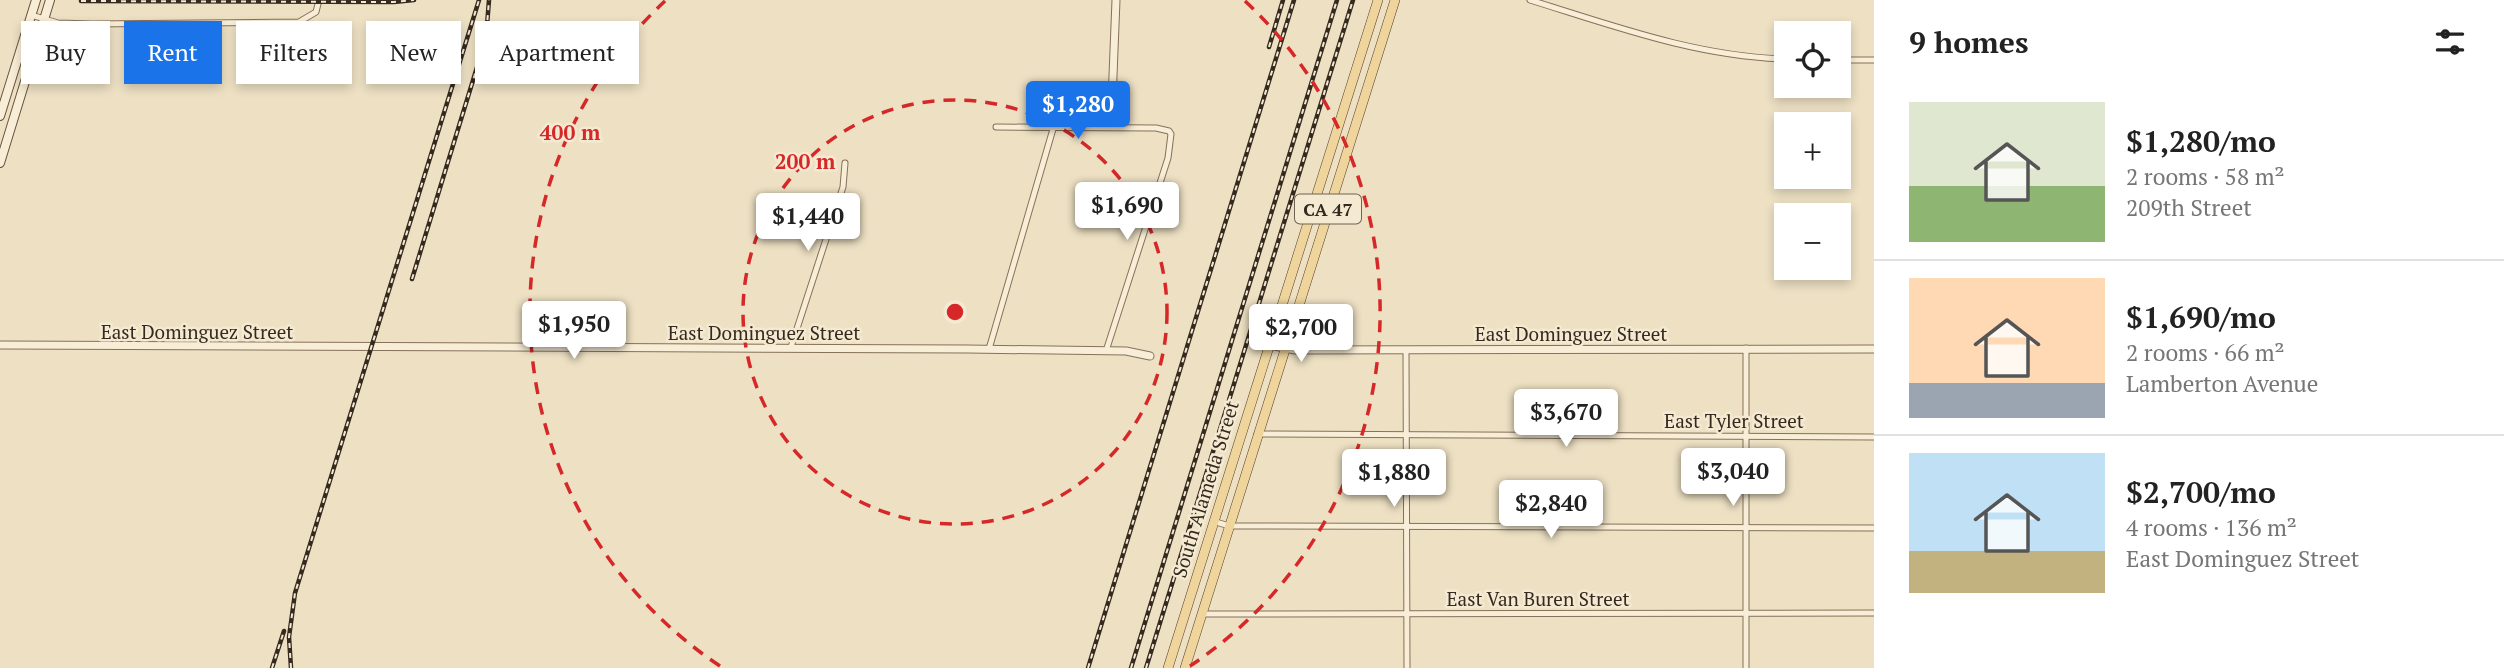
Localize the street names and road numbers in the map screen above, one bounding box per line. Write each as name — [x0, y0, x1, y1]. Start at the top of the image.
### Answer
road number: CA 47 — [1295, 194, 1361, 224]
street label: East Dominguez Street — [101, 319, 293, 344]
street label: East Dominguez Street — [668, 320, 860, 345]
street label: East Dominguez Street — [1475, 321, 1667, 346]
street label: South Alameda Street — [1166, 397, 1244, 581]
street label: East Tyler Street — [1664, 408, 1804, 433]
street label: East Van Buren Street — [1447, 586, 1630, 611]

